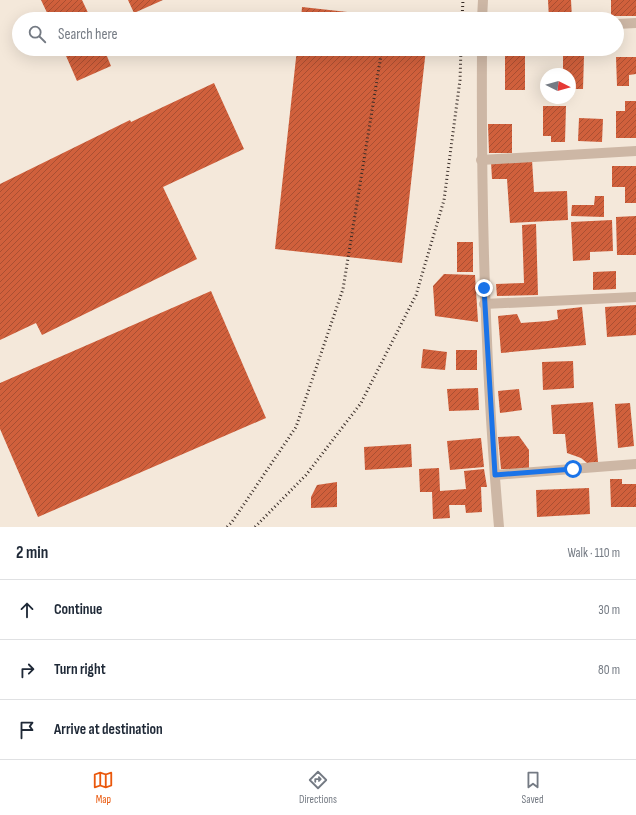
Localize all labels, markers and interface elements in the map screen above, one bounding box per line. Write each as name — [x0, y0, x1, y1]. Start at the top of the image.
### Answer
search box — [12, 12, 624, 56]
icon: search — [26, 23, 48, 45]
text: Search here — [58, 25, 118, 44]
north arrow — [540, 68, 576, 104]
route end — [475, 279, 493, 297]
route start — [564, 460, 582, 478]
text: 2 min — [16, 543, 48, 563]
text: Walk · 110 m — [567, 545, 620, 561]
icon: ahead — [16, 599, 38, 621]
text: Continue — [54, 600, 103, 619]
text: 30 m — [598, 602, 620, 618]
icon: right — [16, 659, 38, 681]
text: Turn right — [54, 660, 106, 679]
text: 80 m — [598, 662, 620, 678]
icon: arrive — [16, 719, 38, 741]
text: Arrive at destination — [54, 720, 163, 739]
tab: Map — [92, 769, 114, 806]
tab: Directions — [299, 769, 337, 806]
tab: Saved — [522, 769, 544, 806]

